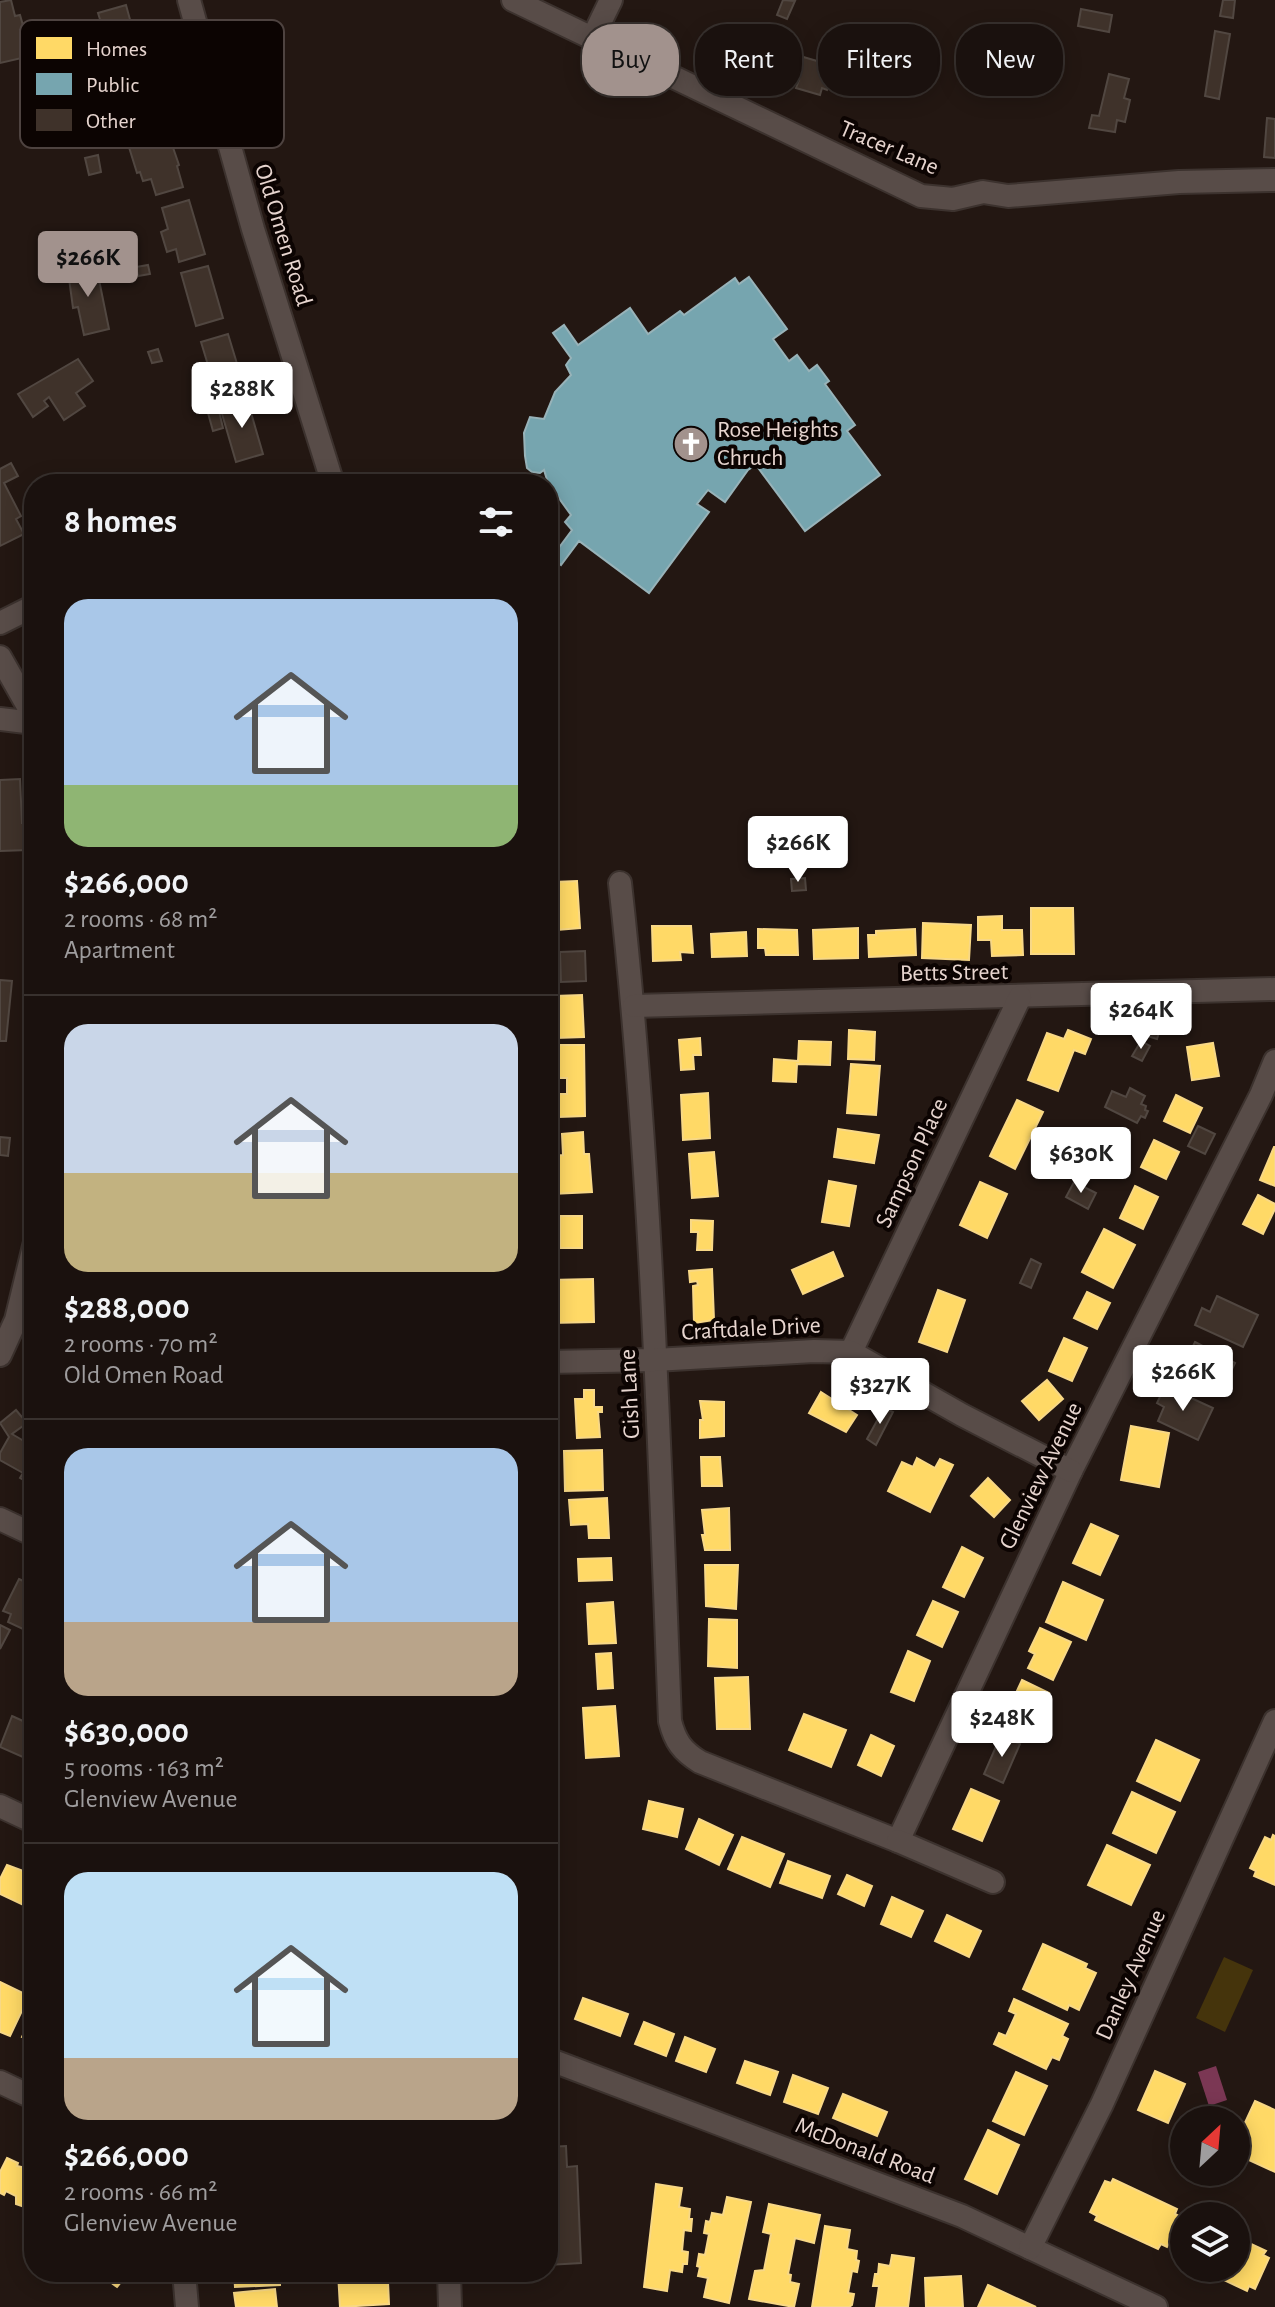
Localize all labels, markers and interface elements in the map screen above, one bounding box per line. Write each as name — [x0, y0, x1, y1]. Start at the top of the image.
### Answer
legend — [20, 20, 284, 148]
chip: Buy — [582, 24, 679, 96]
chip: Rent — [695, 24, 802, 96]
chip: Filters — [818, 24, 940, 96]
chip: New — [956, 24, 1063, 96]
text: Homes — [86, 38, 147, 60]
text: Public — [86, 74, 139, 96]
text: Other — [86, 110, 136, 132]
street label: Tracer Lane — [836, 116, 942, 180]
street label: Old Omen Road — [250, 161, 316, 309]
pin: $266K — [32, 231, 144, 299]
text: $266K — [56, 244, 120, 270]
pin: $288K — [186, 362, 298, 430]
text: $288K — [210, 375, 274, 401]
place label: Rose Heights Chruch — [717, 418, 839, 470]
church icon: Rose Heights Chruch — [672, 425, 710, 463]
icon: filters — [474, 500, 518, 544]
text: 8 homes — [64, 505, 177, 539]
icon: home — [219, 651, 363, 795]
pin: $266K — [742, 816, 854, 884]
text: $266K — [766, 829, 830, 855]
text: $266,000 — [64, 866, 189, 900]
text: 2 rooms · 68 m² — [64, 906, 217, 932]
text: Apartment — [64, 937, 175, 963]
street label: Betts Street — [900, 960, 1009, 986]
pin: $264K — [1085, 983, 1197, 1051]
text: $264K — [1109, 996, 1173, 1022]
icon: home — [219, 1076, 363, 1220]
street label: Sampson Place — [872, 1095, 952, 1231]
pin: $630K — [1025, 1127, 1137, 1195]
text: $630K — [1049, 1140, 1113, 1166]
text: $288,000 — [64, 1291, 190, 1325]
street label: Craftdale Drive — [681, 1313, 821, 1345]
text: 2 rooms · 70 m² — [64, 1331, 217, 1357]
pin: $266K — [1127, 1345, 1239, 1413]
street label: Gish Lane — [616, 1349, 644, 1439]
pin: $327K — [824, 1358, 936, 1426]
text: $266K — [1151, 1358, 1215, 1384]
text: Old Omen Road — [64, 1362, 223, 1388]
text: $327K — [849, 1371, 911, 1397]
street label: Glenview Avenue — [995, 1399, 1087, 1553]
icon: home — [219, 1500, 363, 1644]
pin: $248K — [946, 1691, 1058, 1759]
text: $248K — [969, 1704, 1035, 1730]
text: $630,000 — [64, 1715, 189, 1749]
text: 5 rooms · 163 m² — [64, 1755, 224, 1781]
text: Glenview Avenue — [64, 1786, 238, 1812]
street label: Danley Avenue — [1092, 1906, 1170, 2044]
icon: home — [219, 1924, 363, 2068]
north arrow — [1170, 2106, 1250, 2186]
map controls — [1170, 2106, 1250, 2282]
street label: McDonald Road — [792, 2113, 938, 2189]
text: $266,000 — [64, 2139, 189, 2173]
text: 2 rooms · 66 m² — [64, 2179, 217, 2205]
button: layers — [1170, 2202, 1250, 2282]
text: Glenview Avenue — [64, 2210, 238, 2236]

